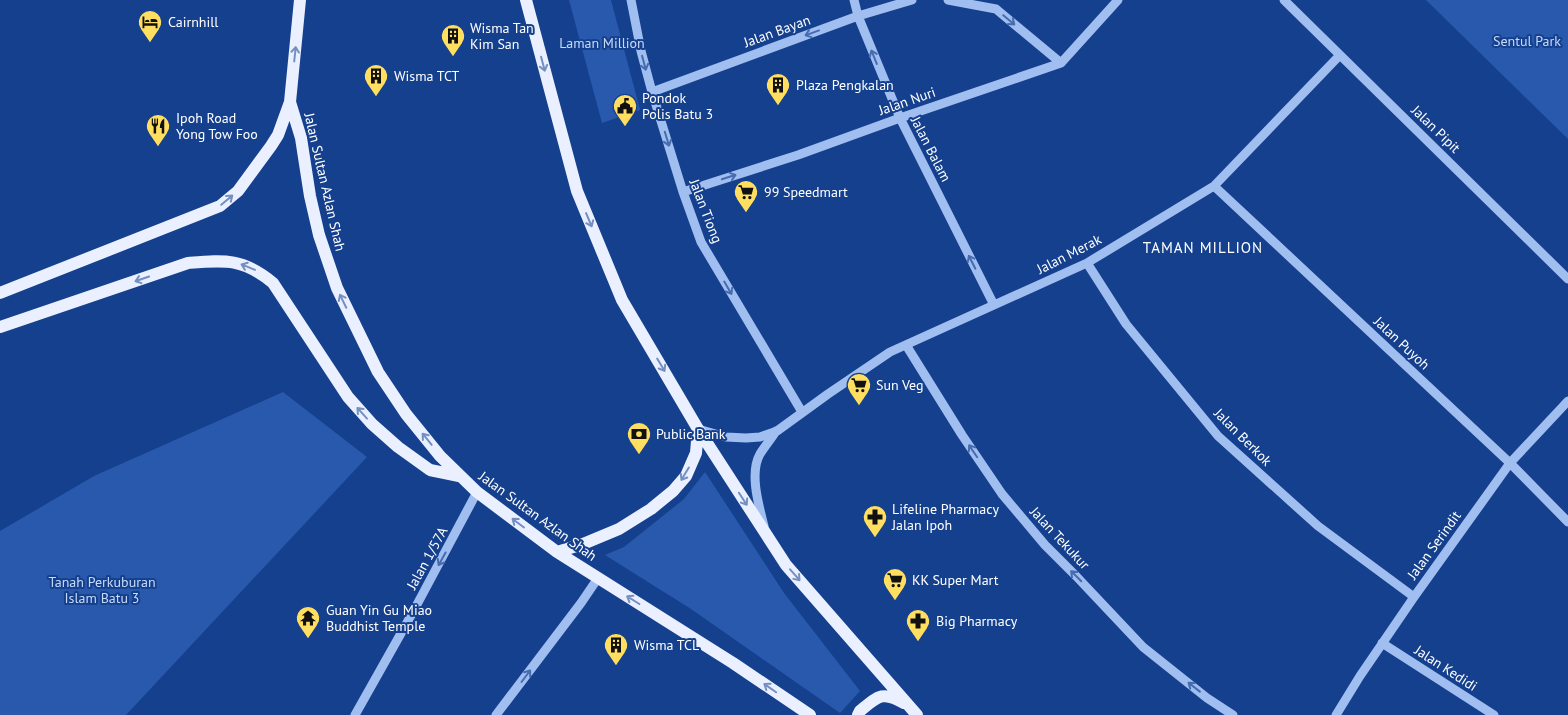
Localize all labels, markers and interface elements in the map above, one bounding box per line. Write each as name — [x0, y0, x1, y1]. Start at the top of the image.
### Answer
hotel icon: Cairnhill — [137, 9, 163, 43]
street label: Jalan Bayan — [740, 11, 813, 52]
place label: Cairnhill — [168, 13, 218, 31]
one-way arrow — [1002, 14, 1015, 25]
place label: Wisma Tan Kim San — [470, 19, 534, 53]
building icon: Wisma Tan Kim San — [440, 23, 466, 57]
one-way arrow — [805, 29, 820, 38]
park label: Sentul Park — [1493, 32, 1561, 50]
park label: Laman Million — [559, 34, 645, 52]
one-way arrow — [290, 46, 300, 62]
one-way arrow — [869, 50, 879, 65]
one-way arrow — [640, 55, 650, 71]
one-way arrow — [539, 56, 548, 72]
building icon: Wisma TCT — [363, 63, 389, 97]
place label: Wisma TCT — [394, 67, 460, 85]
building icon: Plaza Pengkalan — [765, 72, 791, 106]
place label: Plaza Pengkalan — [796, 76, 894, 94]
street label: Jalan Nuri — [875, 83, 938, 119]
place label: Pondok Polis Batu 3 — [642, 89, 713, 123]
public building icon: Pondok Polis Batu 3 — [612, 93, 638, 127]
street label: Jalan Pipit — [1407, 101, 1464, 157]
place label: Ipoh Road Yong Tow Foo — [176, 109, 258, 143]
street label: Jalan Sultan Azlan Shah — [300, 110, 350, 253]
street label: Jalan Balam — [906, 112, 955, 185]
restaurant icon: Ipoh Road Yong Tow Foo — [145, 113, 171, 147]
one-way arrow — [662, 130, 672, 146]
one-way arrow — [721, 172, 737, 182]
street label: Jalan Tiong — [685, 175, 726, 246]
supermarket icon: 99 Speedmart — [733, 179, 759, 213]
place label: 99 Speedmart — [764, 183, 848, 201]
one-way arrow — [220, 195, 233, 206]
one-way arrow — [585, 212, 594, 227]
street label: Jalan Merak — [1033, 230, 1105, 278]
district label: TAMAN MILLION — [1143, 238, 1263, 257]
one-way arrow — [967, 254, 977, 269]
one-way arrow — [241, 262, 256, 271]
one-way arrow — [134, 275, 150, 284]
one-way arrow — [724, 281, 734, 295]
one-way arrow — [338, 293, 348, 308]
street label: Jalan Puyoh — [1370, 312, 1434, 373]
one-way arrow — [656, 357, 666, 372]
supermarket icon: Sun Veg — [846, 372, 872, 406]
place label: Sun Veg — [876, 376, 924, 394]
street label: Jalan Berkok — [1210, 404, 1276, 470]
one-way arrow — [356, 406, 368, 419]
bank icon: Public Bank — [626, 421, 652, 455]
place label: Public Bank — [656, 425, 726, 443]
one-way arrow — [421, 433, 432, 446]
one-way arrow — [968, 444, 978, 458]
street label: Jalan Sultan Azlan Shah — [475, 467, 600, 565]
one-way arrow — [680, 467, 690, 481]
one-way arrow — [739, 492, 749, 506]
place label: Lifeline Pharmacy Jalan Ipoh — [891, 500, 999, 534]
street label: Jalan Tekukur — [1026, 502, 1094, 573]
pharmacy icon: Lifeline Pharmacy Jalan Ipoh — [862, 504, 888, 538]
street label: Jalan Serindit — [1403, 507, 1465, 584]
one-way arrow — [511, 518, 525, 528]
street label: Jalan 1/57A — [402, 523, 452, 593]
one-way arrow — [436, 552, 446, 566]
supermarket icon: KK Super Mart — [882, 567, 908, 601]
one-way arrow — [789, 568, 800, 581]
one-way arrow — [1070, 569, 1082, 582]
place label: KK Super Mart — [912, 571, 999, 589]
park label: Tanah Perkuburan Islam Batu 3 — [48, 573, 156, 607]
one-way arrow — [627, 595, 641, 605]
place label: Guan Yin Gu Miao Buddhist Temple — [326, 601, 432, 635]
temple icon: Guan Yin Gu Miao Buddhist Temple — [295, 605, 321, 639]
pharmacy icon: Big Pharmacy — [905, 608, 931, 642]
place label: Big Pharmacy — [936, 612, 1018, 630]
building icon: Wisma TCL — [603, 632, 629, 666]
place label: Wisma TCL — [634, 636, 699, 654]
street label: Jalan Kedidi — [1410, 641, 1481, 695]
one-way arrow — [521, 669, 531, 683]
one-way arrow — [1187, 682, 1200, 693]
one-way arrow — [763, 683, 777, 693]

